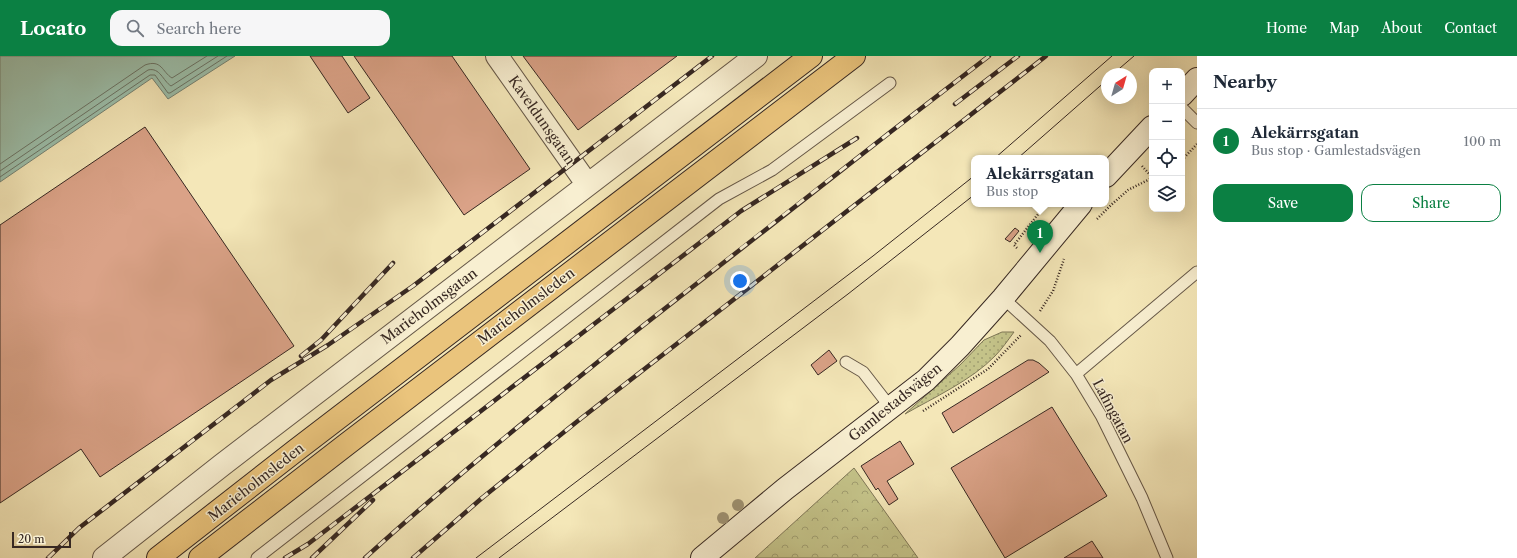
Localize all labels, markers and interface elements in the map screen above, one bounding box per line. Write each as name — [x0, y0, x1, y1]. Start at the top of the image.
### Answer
search box — [110, 10, 390, 46]
text: Locato — [20, 17, 86, 40]
icon: search — [124, 17, 146, 39]
text: Search here — [156, 19, 241, 38]
text: Home — [1266, 19, 1307, 37]
text: Map — [1329, 19, 1359, 37]
text: About — [1381, 19, 1422, 37]
text: Contact — [1444, 19, 1497, 37]
north arrow — [1101, 68, 1137, 104]
map controls — [1149, 68, 1185, 212]
button: + — [1149, 68, 1185, 104]
street label: Kaveldunsgatan — [505, 72, 580, 168]
text: Nearby — [1213, 72, 1277, 92]
button: − — [1149, 104, 1185, 140]
text: Alekärrsgatan — [1251, 123, 1359, 142]
text: 1 — [1223, 133, 1229, 149]
text: 100 m — [1463, 133, 1501, 149]
button: locate — [1149, 140, 1185, 176]
text: Bus stop · Gamlestadsvägen — [1251, 142, 1421, 158]
popup — [971, 155, 1109, 207]
text: Alekärrsgatan — [986, 164, 1094, 183]
button: layers — [1149, 176, 1185, 212]
text: Bus stop — [986, 183, 1038, 199]
button: Save — [1213, 184, 1353, 222]
button: Share — [1361, 184, 1501, 222]
pin: 1 — [1027, 220, 1053, 253]
street label: Marieholmsleden — [474, 263, 578, 348]
street label: Marieholmsgatan — [377, 264, 481, 348]
your location — [730, 271, 750, 291]
street label: Gamlestadsvägen — [845, 359, 946, 445]
street label: Lafingatan — [1089, 376, 1137, 446]
street label: Marieholmsleden — [204, 439, 308, 525]
scale bar — [12, 530, 71, 549]
text: 20 m — [18, 532, 44, 546]

